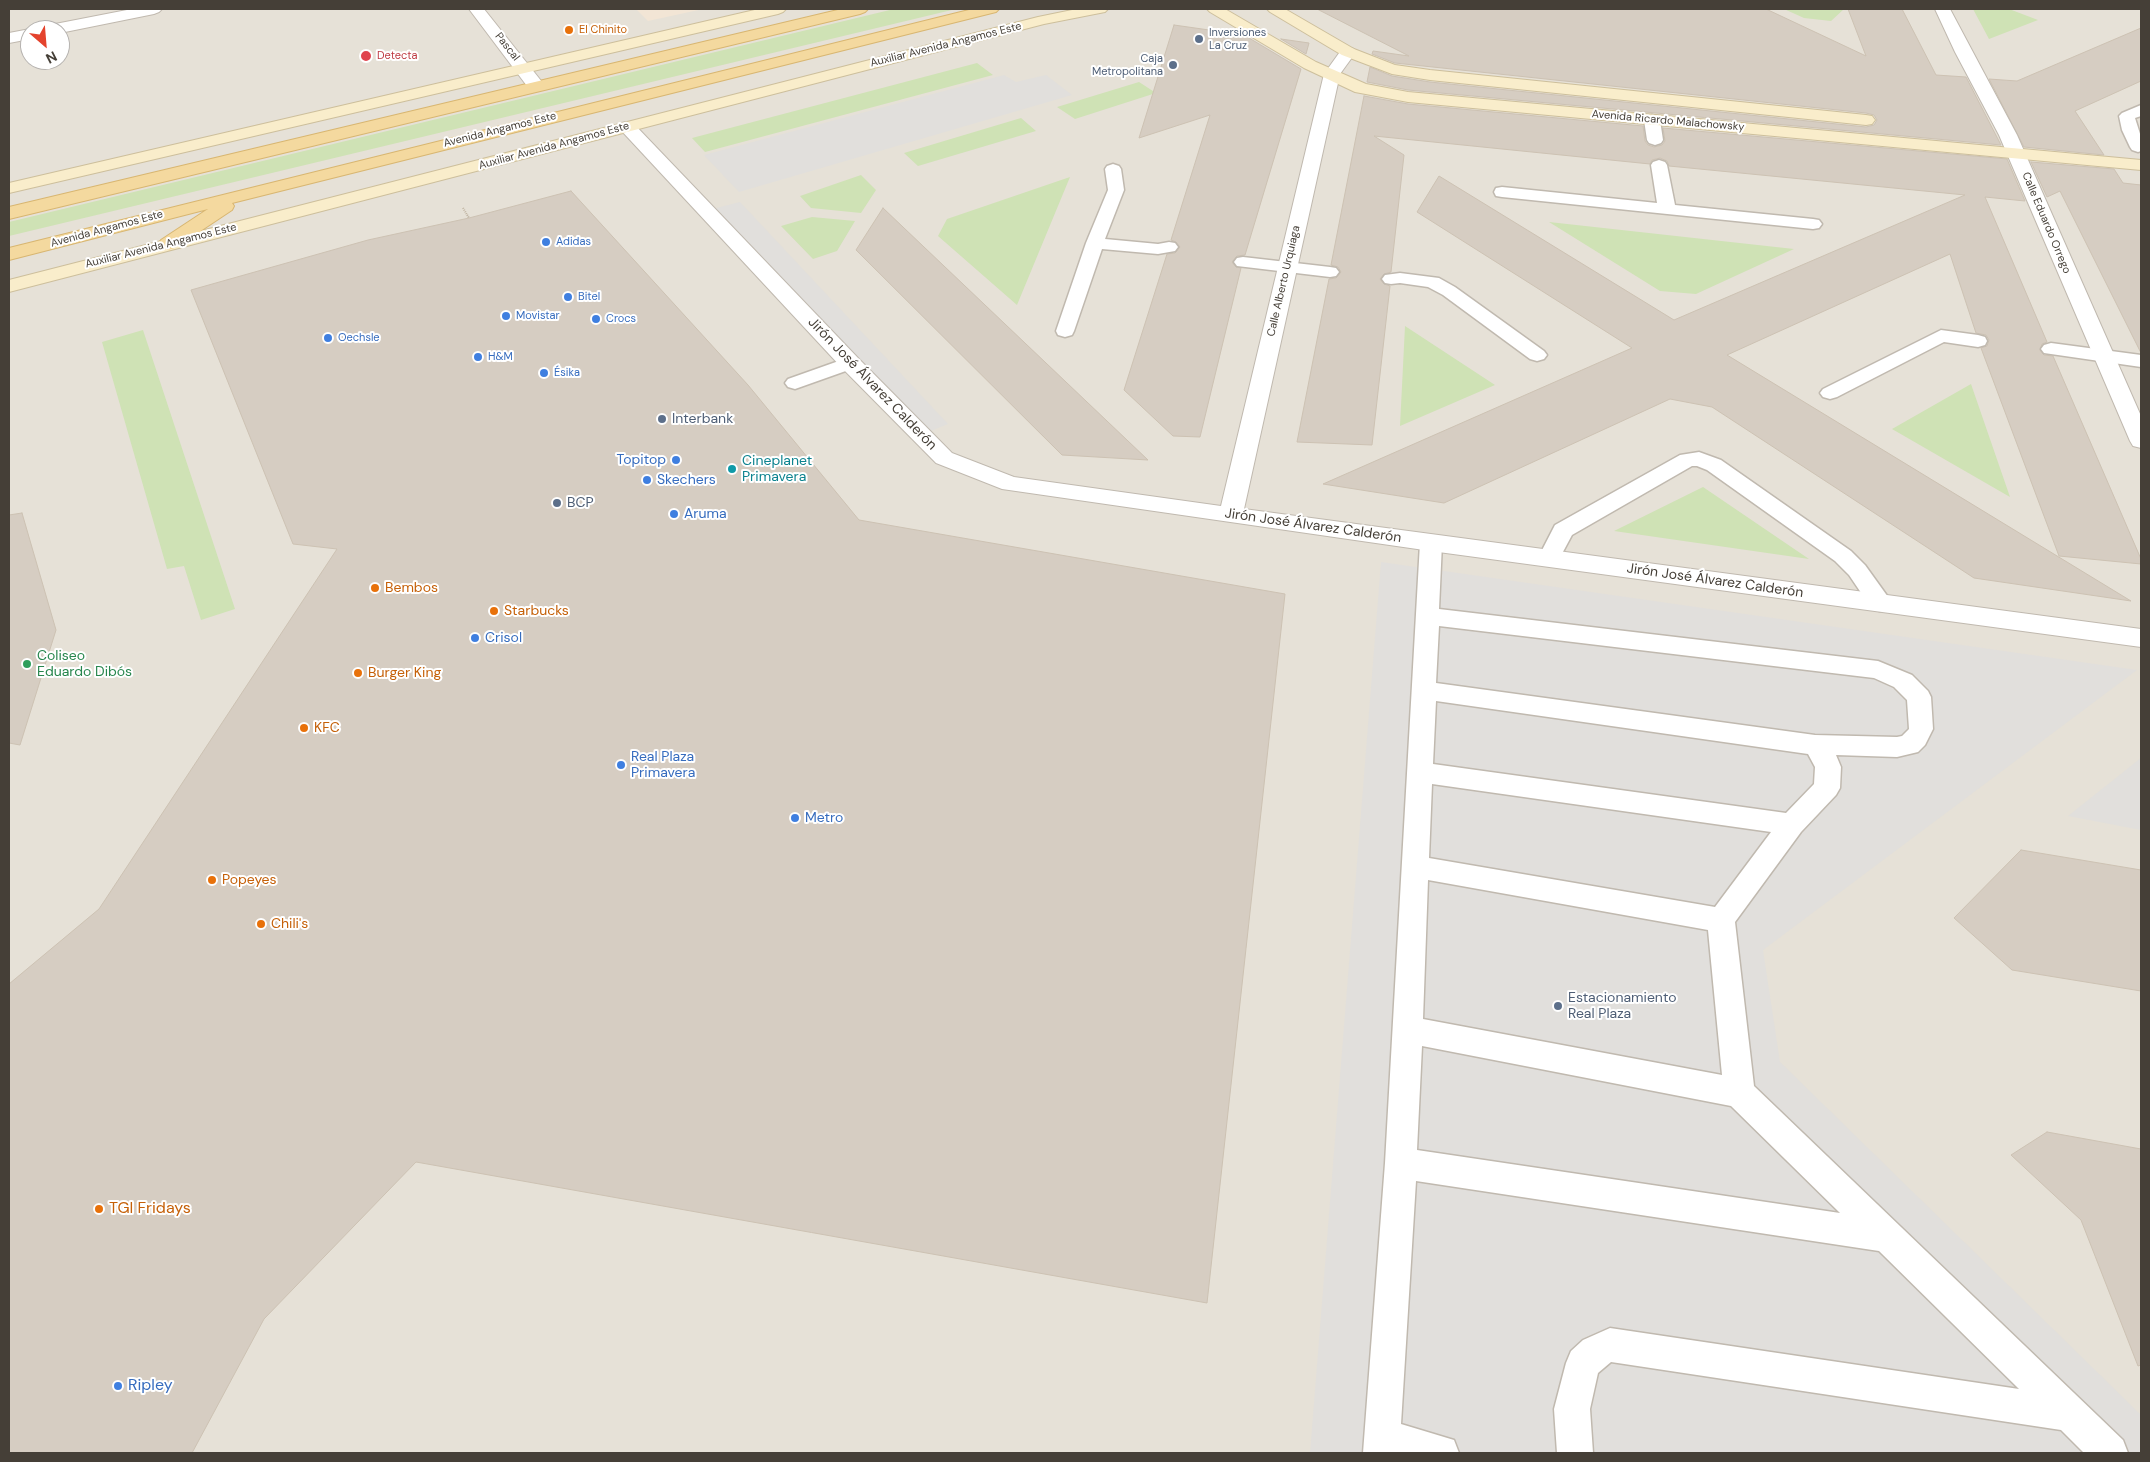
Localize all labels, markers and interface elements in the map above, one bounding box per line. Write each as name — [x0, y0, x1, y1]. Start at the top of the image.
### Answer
north arrow — [20, 20, 70, 70]
street label: Auxiliar Avenida Angamos Este — [869, 20, 1023, 70]
place label: El Chinito — [579, 23, 627, 37]
marker: El Chinito — [563, 24, 575, 36]
place label: Inversiones La Cruz — [1209, 26, 1266, 52]
street label: Pascal — [492, 30, 522, 64]
marker: Inversiones La Cruz — [1193, 33, 1205, 45]
text: N — [43, 47, 60, 68]
marker: Detecta — [359, 49, 373, 63]
place label: Detecta — [377, 49, 417, 63]
place label: Caja Metropolitana — [1092, 52, 1163, 78]
marker: Caja Metropolitana — [1167, 59, 1179, 71]
street label: Avenida Ricardo Malachowsky — [1591, 108, 1745, 134]
street label: Avenida Angamos Este — [442, 110, 558, 150]
street label: Auxiliar Avenida Angamos Este — [477, 120, 631, 172]
street label: Calle Eduardo Orrego — [2019, 170, 2073, 276]
street label: Avenida Angamos Este — [49, 208, 165, 250]
street label: Auxiliar Avenida Angamos Este — [84, 221, 238, 271]
street label: Calle Alberto Urquiaga — [1265, 224, 1303, 338]
place label: Adidas — [556, 235, 591, 249]
marker: Adidas — [540, 236, 552, 248]
place label: Bitel — [578, 290, 600, 304]
marker: Bitel — [562, 291, 574, 303]
place label: Movistar — [516, 309, 560, 323]
marker: Movistar — [500, 310, 512, 322]
place label: Crocs — [606, 312, 636, 326]
marker: Crocs — [590, 313, 602, 325]
street label: Jirón José Álvarez Calderón — [804, 314, 940, 454]
place label: Oechsle — [338, 331, 380, 345]
marker: Oechsle — [322, 332, 334, 344]
place label: H&M — [488, 350, 513, 364]
marker: H&M — [472, 351, 484, 363]
place label: Ésika — [554, 366, 580, 380]
marker: Ésika — [538, 367, 550, 379]
place label: Interbank — [672, 411, 733, 427]
marker: Interbank — [656, 413, 668, 425]
place label: Topitop — [617, 452, 666, 468]
place label: Cineplanet Primavera — [742, 453, 812, 486]
marker: Topitop — [670, 454, 682, 466]
marker: Cineplanet Primavera — [726, 463, 738, 475]
place label: Skechers — [657, 472, 716, 488]
marker: Skechers — [641, 474, 653, 486]
place label: BCP — [567, 495, 594, 511]
marker: BCP — [551, 497, 563, 509]
street label: Jirón José Álvarez Calderón — [1224, 505, 1402, 547]
place label: Aruma — [684, 506, 727, 522]
marker: Aruma — [668, 508, 680, 520]
street label: Jirón José Álvarez Calderón — [1626, 560, 1804, 602]
place label: Bembos — [385, 580, 438, 596]
marker: Bembos — [369, 582, 381, 594]
place label: Starbucks — [504, 603, 569, 619]
marker: Starbucks — [488, 605, 500, 617]
place label: Crisol — [485, 630, 522, 646]
marker: Crisol — [469, 632, 481, 644]
place label: Coliseo Eduardo Dibós — [37, 648, 132, 680]
marker: Coliseo Eduardo Dibós — [21, 658, 33, 670]
place label: Burger King — [368, 665, 441, 681]
marker: Burger King — [352, 667, 364, 679]
place label: KFC — [314, 720, 340, 736]
marker: KFC — [298, 722, 310, 734]
place label: Real Plaza Primavera — [631, 749, 695, 782]
marker: Real Plaza Primavera — [615, 759, 627, 771]
place label: Metro — [805, 810, 843, 826]
marker: Metro — [789, 812, 801, 824]
place label: Popeyes — [222, 872, 277, 888]
marker: Popeyes — [206, 874, 218, 886]
place label: Chili's — [271, 916, 308, 932]
marker: Chili's — [255, 918, 267, 930]
place label: Estacionamiento Real Plaza — [1568, 990, 1676, 1022]
marker: Estacionamiento Real Plaza — [1552, 1000, 1564, 1012]
place label: TGI Fridays — [109, 1199, 191, 1219]
marker: TGI Fridays — [93, 1203, 105, 1215]
place label: Ripley — [128, 1376, 173, 1396]
marker: Ripley — [112, 1380, 124, 1392]

